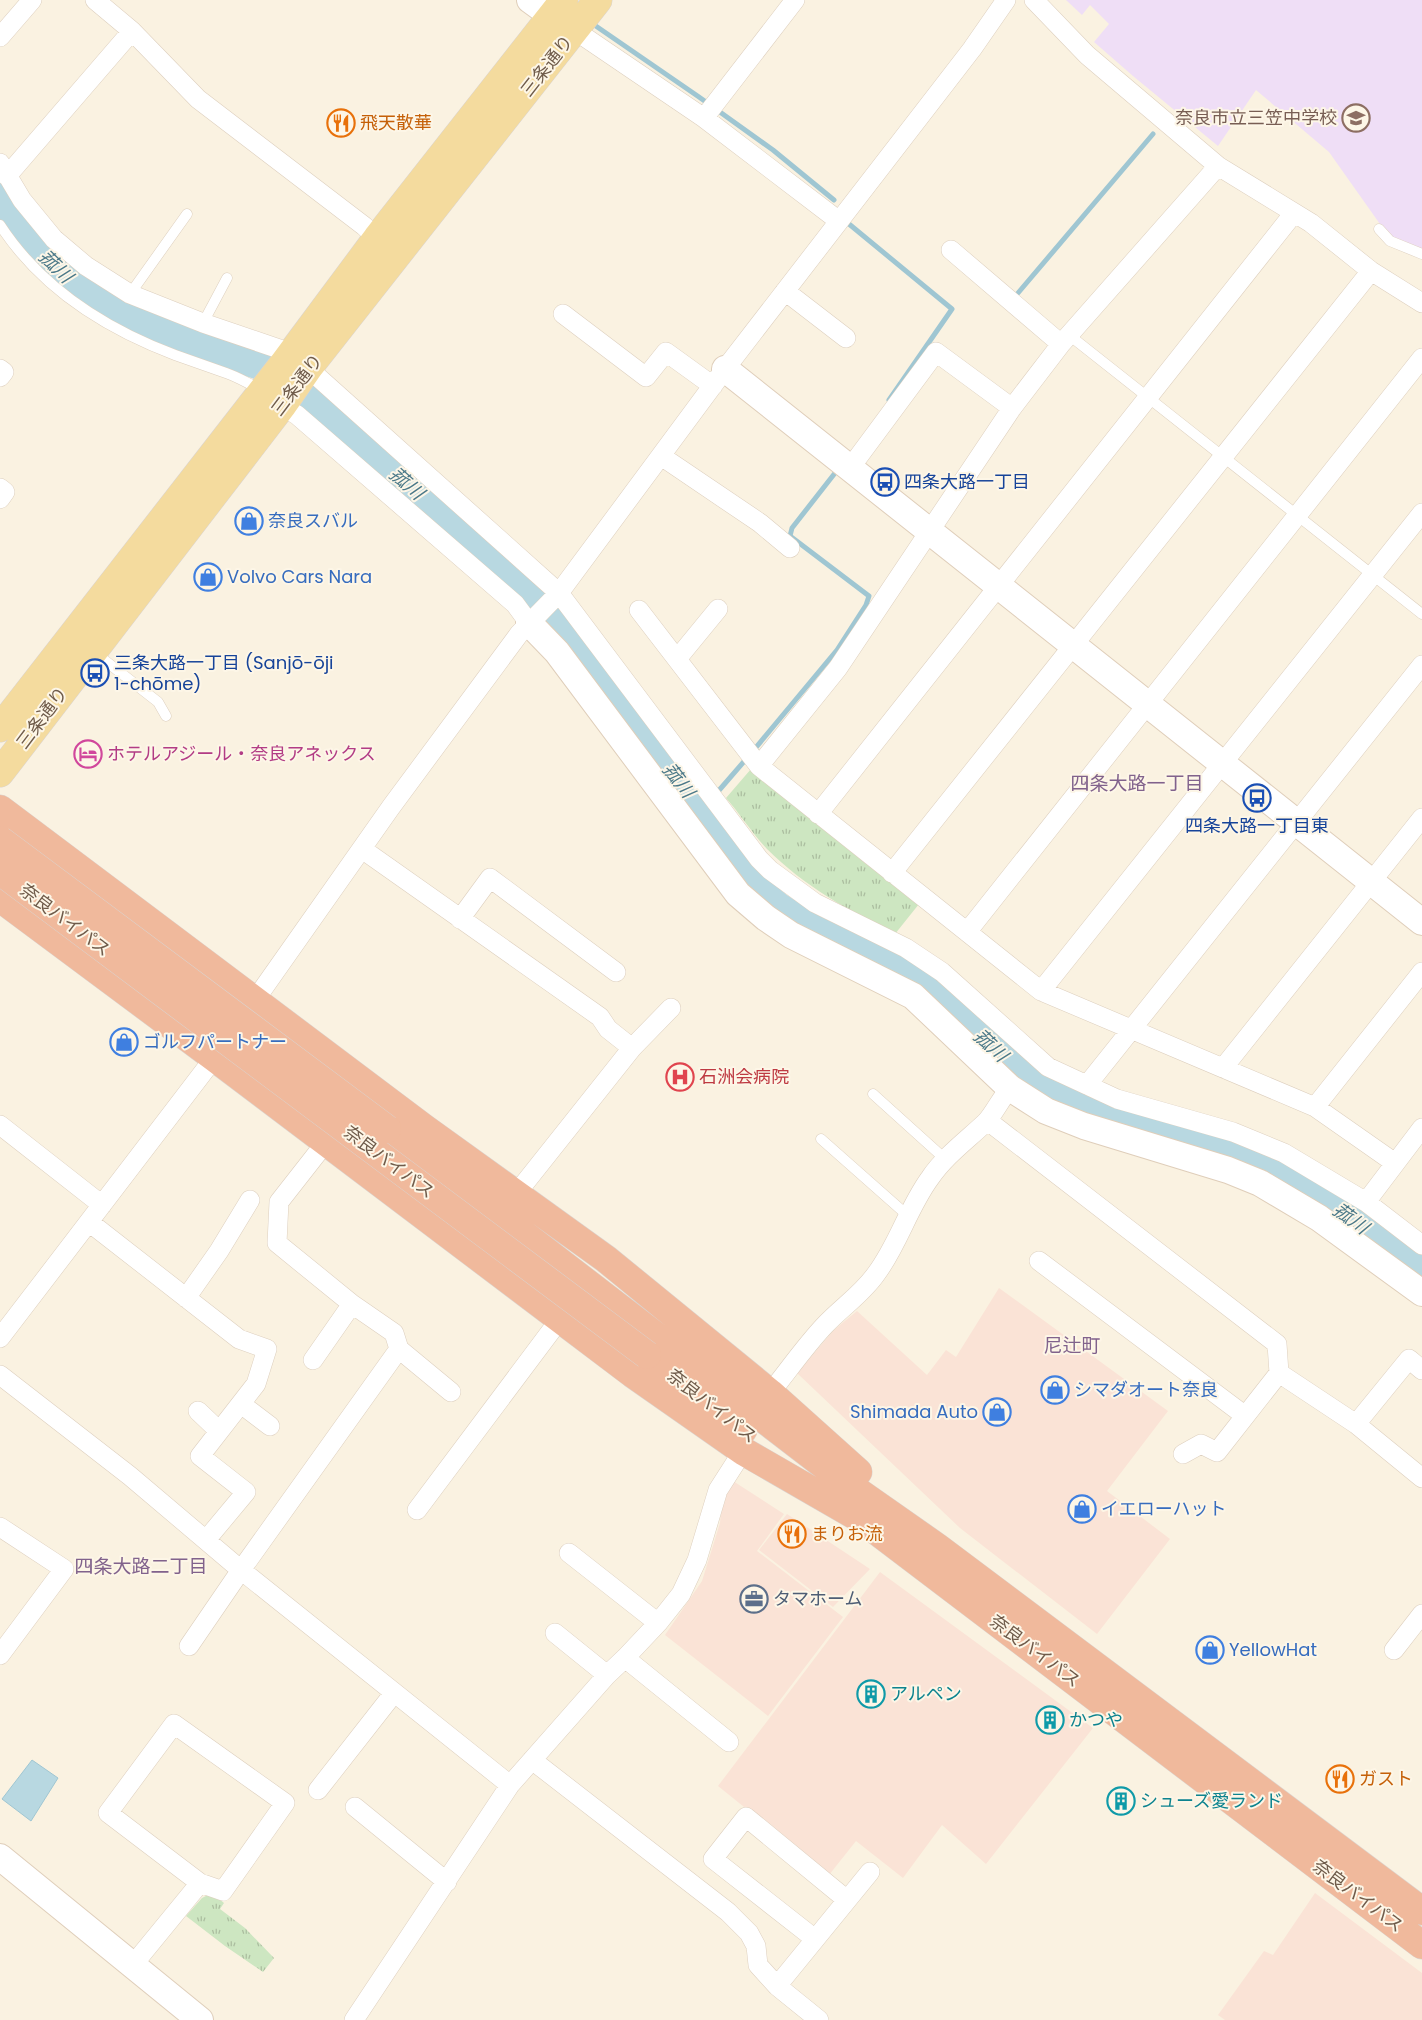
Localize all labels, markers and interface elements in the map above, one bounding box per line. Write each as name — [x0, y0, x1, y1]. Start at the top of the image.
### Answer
street label: 三条通り — [515, 30, 579, 102]
school or university icon: 奈良市立三笠中学校 — [1341, 103, 1371, 133]
place label: 奈良市立三笠中学校 — [1175, 105, 1337, 130]
restaurant icon: 飛天散華 — [326, 108, 356, 138]
place label: 飛天散華 — [360, 110, 432, 135]
water label: 菰川 — [33, 243, 80, 291]
street label: 三条通り — [265, 348, 328, 421]
water label: 菰川 — [383, 461, 431, 507]
bus stop icon: 四条大路一丁目 — [870, 467, 900, 497]
place label: 四条大路一丁目 — [904, 469, 1030, 494]
shop icon: 奈良スバル — [234, 506, 264, 536]
place label: 奈良スバル — [268, 508, 358, 533]
shop icon: Volvo Cars Nara — [193, 562, 223, 592]
place label: Volvo Cars Nara — [227, 564, 372, 589]
place label: 三条大路一丁目 (Sanjō-ōji 1-chōme) — [114, 650, 334, 696]
bus stop icon: 三条大路一丁目 (Sanjō-ōji 1-chōme) — [80, 658, 110, 688]
street label: 三条通り — [10, 681, 73, 754]
hotel icon: ホテルアジール・奈良アネックス — [73, 739, 103, 769]
place label: ホテルアジール・奈良アネックス — [107, 741, 376, 766]
water label: 菰川 — [656, 757, 702, 805]
district label: 四条大路一丁目 — [1070, 770, 1204, 797]
bus stop icon: 四条大路一丁目東 — [1242, 783, 1272, 813]
place label: 四条大路一丁目東 — [1185, 813, 1329, 838]
street label: 奈良バイパス — [15, 877, 116, 962]
water label: 菰川 — [968, 1023, 1015, 1070]
shop icon: ゴルフパートナー — [109, 1027, 139, 1057]
place label: ゴルフパートナー — [143, 1029, 287, 1054]
hospital icon: 石洲会病院 — [665, 1062, 695, 1092]
place label: 石洲会病院 — [699, 1064, 789, 1089]
street label: 奈良バイパス — [339, 1119, 440, 1204]
water label: 菰川 — [1327, 1196, 1376, 1242]
district label: 尼辻町 — [1043, 1332, 1101, 1359]
street label: 奈良バイパス — [662, 1363, 762, 1449]
shop icon: シマダオート奈良 — [1040, 1375, 1070, 1405]
place label: シマダオート奈良 — [1074, 1377, 1218, 1402]
shop icon: Shimada Auto — [982, 1397, 1012, 1427]
place label: Shimada Auto — [850, 1399, 978, 1424]
shop icon: イエローハット — [1067, 1494, 1097, 1524]
place label: イエローハット — [1101, 1496, 1226, 1521]
restaurant icon: まりお流 — [777, 1519, 807, 1549]
place label: まりお流 — [811, 1521, 883, 1546]
district label: 四条大路二丁目 — [74, 1553, 208, 1580]
office icon: タマホーム — [739, 1584, 769, 1614]
place label: タマホーム — [773, 1586, 862, 1611]
street label: 奈良バイパス — [985, 1608, 1086, 1693]
shop icon: YellowHat — [1195, 1635, 1225, 1665]
place label: YellowHat — [1229, 1637, 1317, 1662]
building icon: アルペン — [856, 1679, 886, 1709]
place label: アルペン — [890, 1681, 962, 1706]
building icon: かつや — [1035, 1705, 1065, 1735]
place label: かつや — [1069, 1707, 1123, 1732]
restaurant icon: ガスト — [1325, 1764, 1355, 1794]
place label: ガスト — [1359, 1766, 1413, 1791]
building icon: シューズ愛ランド — [1106, 1786, 1136, 1816]
place label: シューズ愛ランド — [1140, 1788, 1283, 1813]
street label: 奈良バイパス — [1308, 1853, 1409, 1938]

